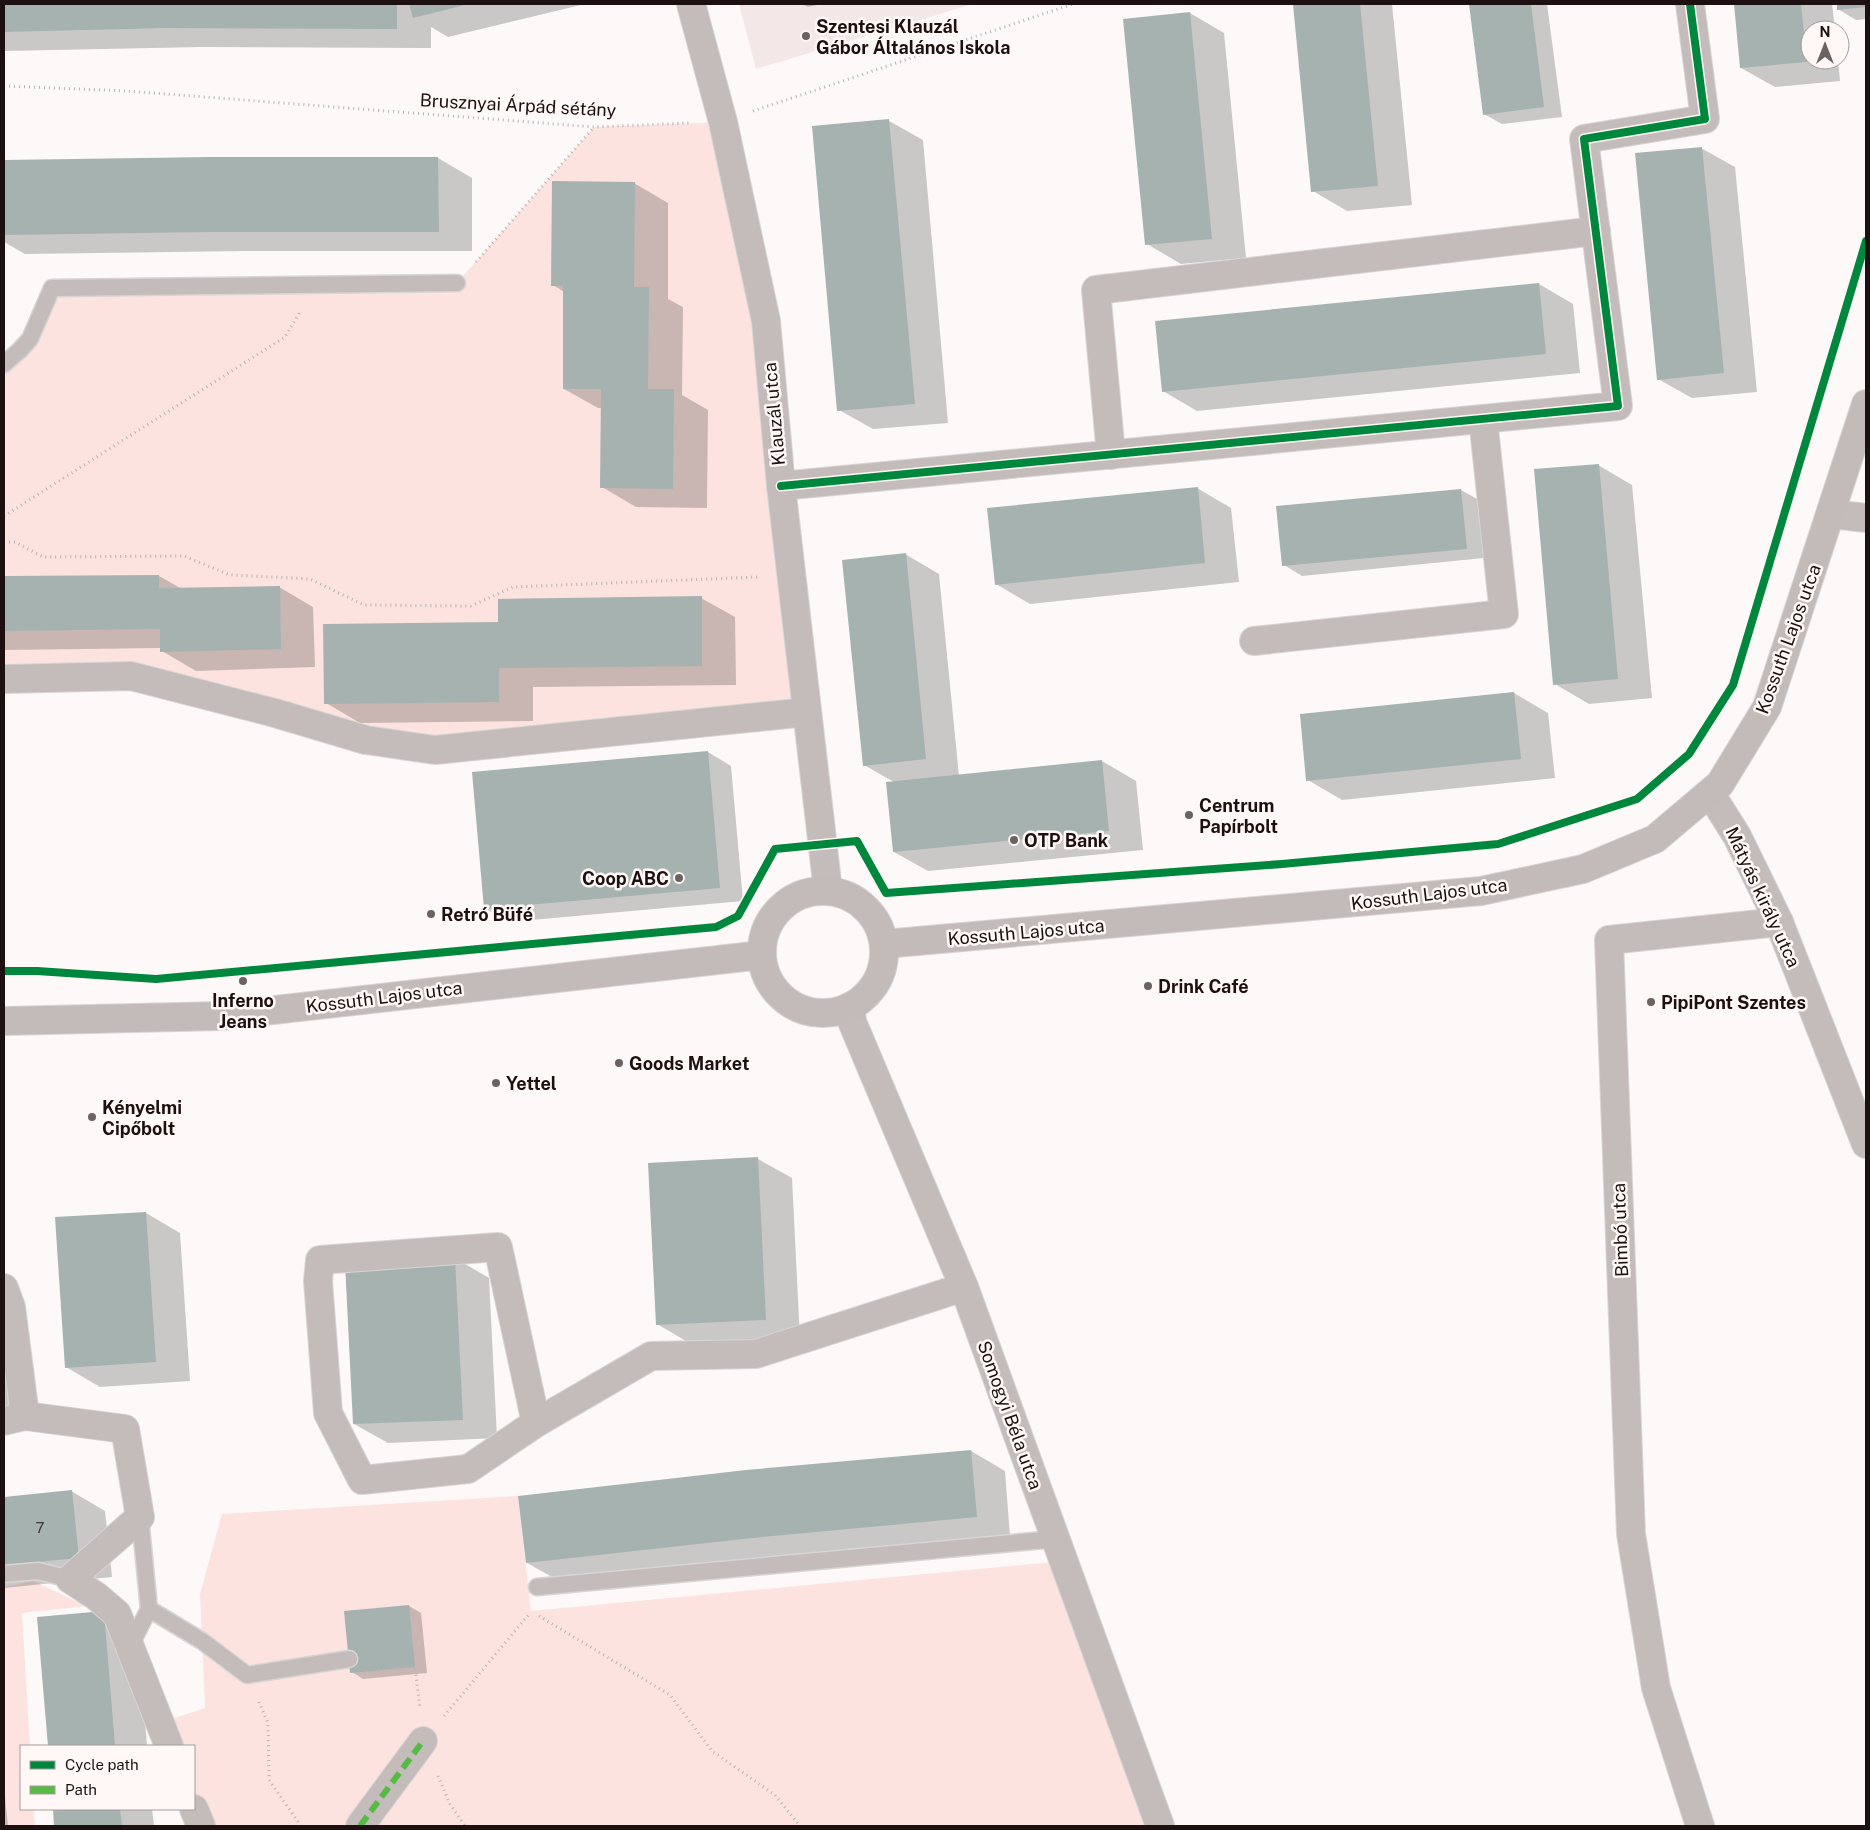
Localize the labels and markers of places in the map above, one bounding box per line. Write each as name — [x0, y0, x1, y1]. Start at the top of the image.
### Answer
place label: Szentesi Klauzál Gábor Általános Iskola — [816, 16, 1010, 58]
marker: Szentesi Klauzál Gábor Általános Iskola — [800, 30, 812, 42]
place label: Centrum Papírbolt — [1199, 795, 1278, 837]
marker: Centrum Papírbolt — [1183, 809, 1195, 821]
place label: OTP Bank — [1024, 830, 1109, 851]
marker: OTP Bank — [1008, 834, 1020, 846]
place label: Coop ABC — [582, 868, 669, 889]
marker: Coop ABC — [673, 872, 685, 884]
place label: Retró Büfé — [441, 904, 533, 925]
marker: Retró Büfé — [425, 908, 437, 920]
marker: Inferno Jeans — [237, 975, 249, 987]
place label: Drink Café — [1158, 976, 1249, 997]
marker: Drink Café — [1142, 980, 1154, 992]
place label: Inferno Jeans — [212, 990, 274, 1032]
place label: PipiPont Szentes — [1661, 992, 1806, 1013]
marker: PipiPont Szentes — [1645, 996, 1657, 1008]
place label: Goods Market — [629, 1053, 749, 1074]
marker: Goods Market — [613, 1057, 625, 1069]
place label: Yettel — [506, 1073, 557, 1094]
marker: Yettel — [490, 1077, 502, 1089]
place label: Kényelmi Cipőbolt — [102, 1097, 182, 1139]
marker: Kényelmi Cipőbolt — [86, 1111, 98, 1123]

